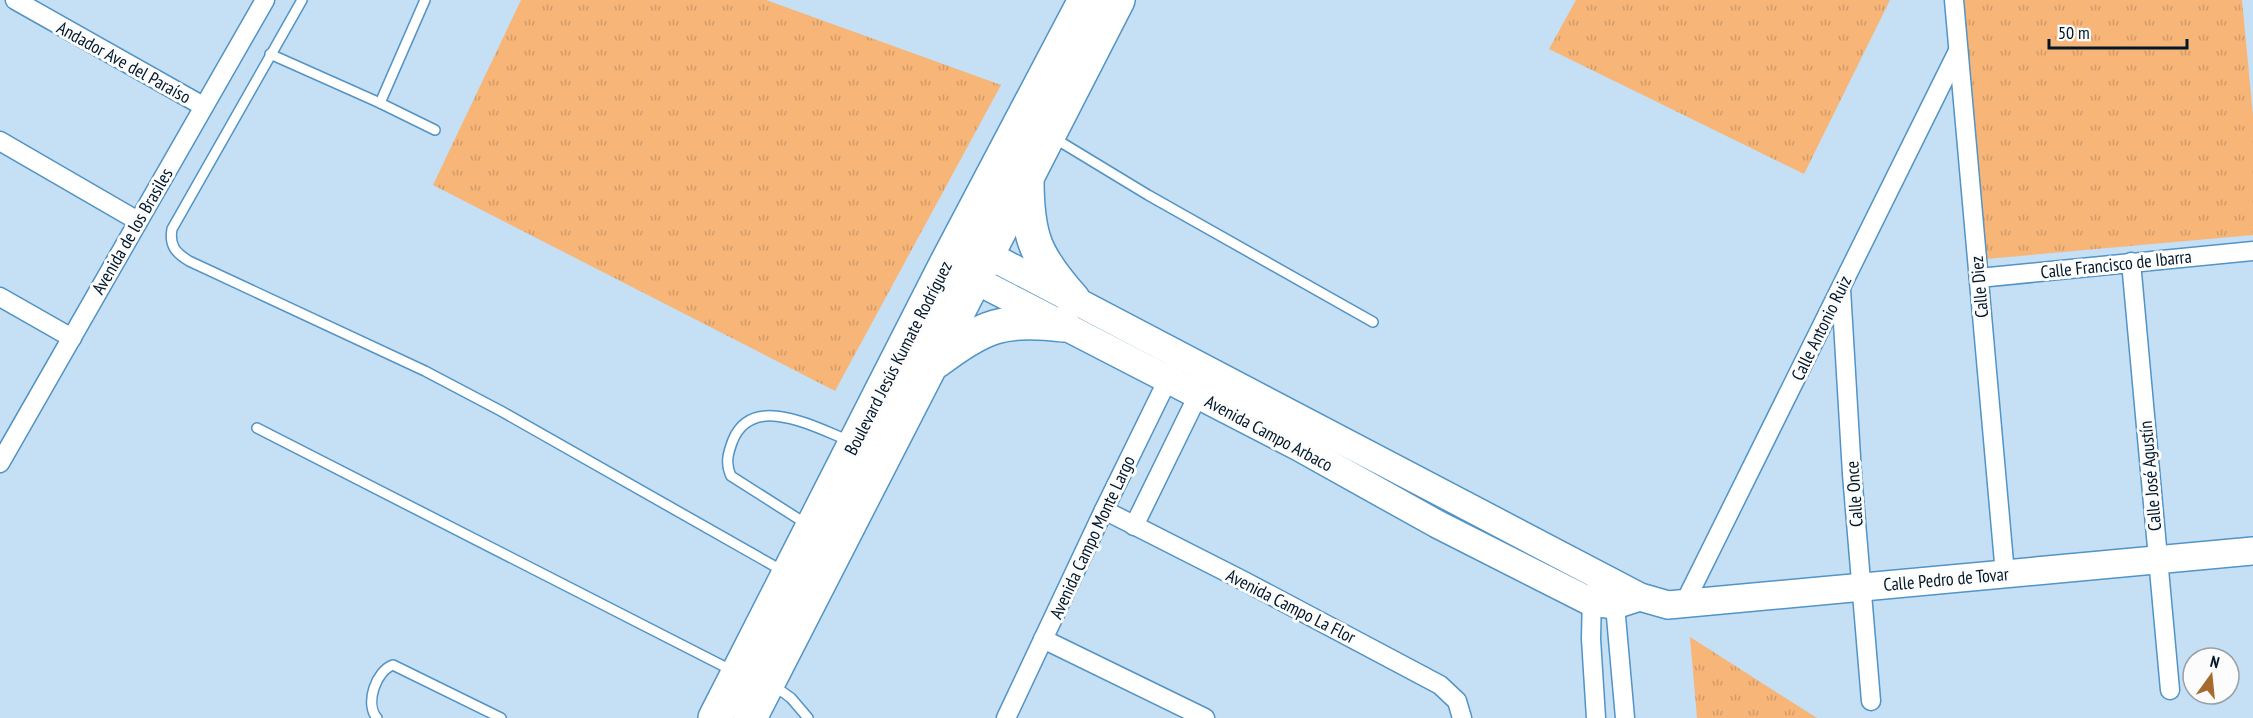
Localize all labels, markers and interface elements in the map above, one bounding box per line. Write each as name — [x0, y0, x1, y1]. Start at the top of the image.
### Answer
scale bar — [2049, 12, 2187, 50]
street label: Andador Ave del Paraíso — [53, 16, 195, 108]
text: 50 m — [2058, 21, 2090, 44]
street label: Avenida de los Brasiles — [86, 164, 178, 298]
street label: Calle Francisco de Ibarra — [2039, 245, 2193, 283]
street label: Calle Diez — [1965, 255, 1993, 319]
street label: Boulevard Jesús Kumate Rodríguez — [839, 257, 957, 459]
street label: Calle Antonio Ruiz — [1786, 272, 1856, 384]
street label: Avenida Campo Arbaco — [1201, 390, 1337, 476]
street label: Calle José Agustín — [2134, 420, 2166, 532]
street label: Avenida Campo Monte Largo — [1044, 452, 1140, 622]
street label: Calle Once — [1840, 460, 1868, 528]
street label: Calle Pedro de Tovar — [1882, 562, 2010, 596]
street label: Avenida Campo La Flor — [1223, 564, 1359, 648]
north arrow — [2181, 646, 2241, 706]
text: N — [2208, 651, 2222, 672]

